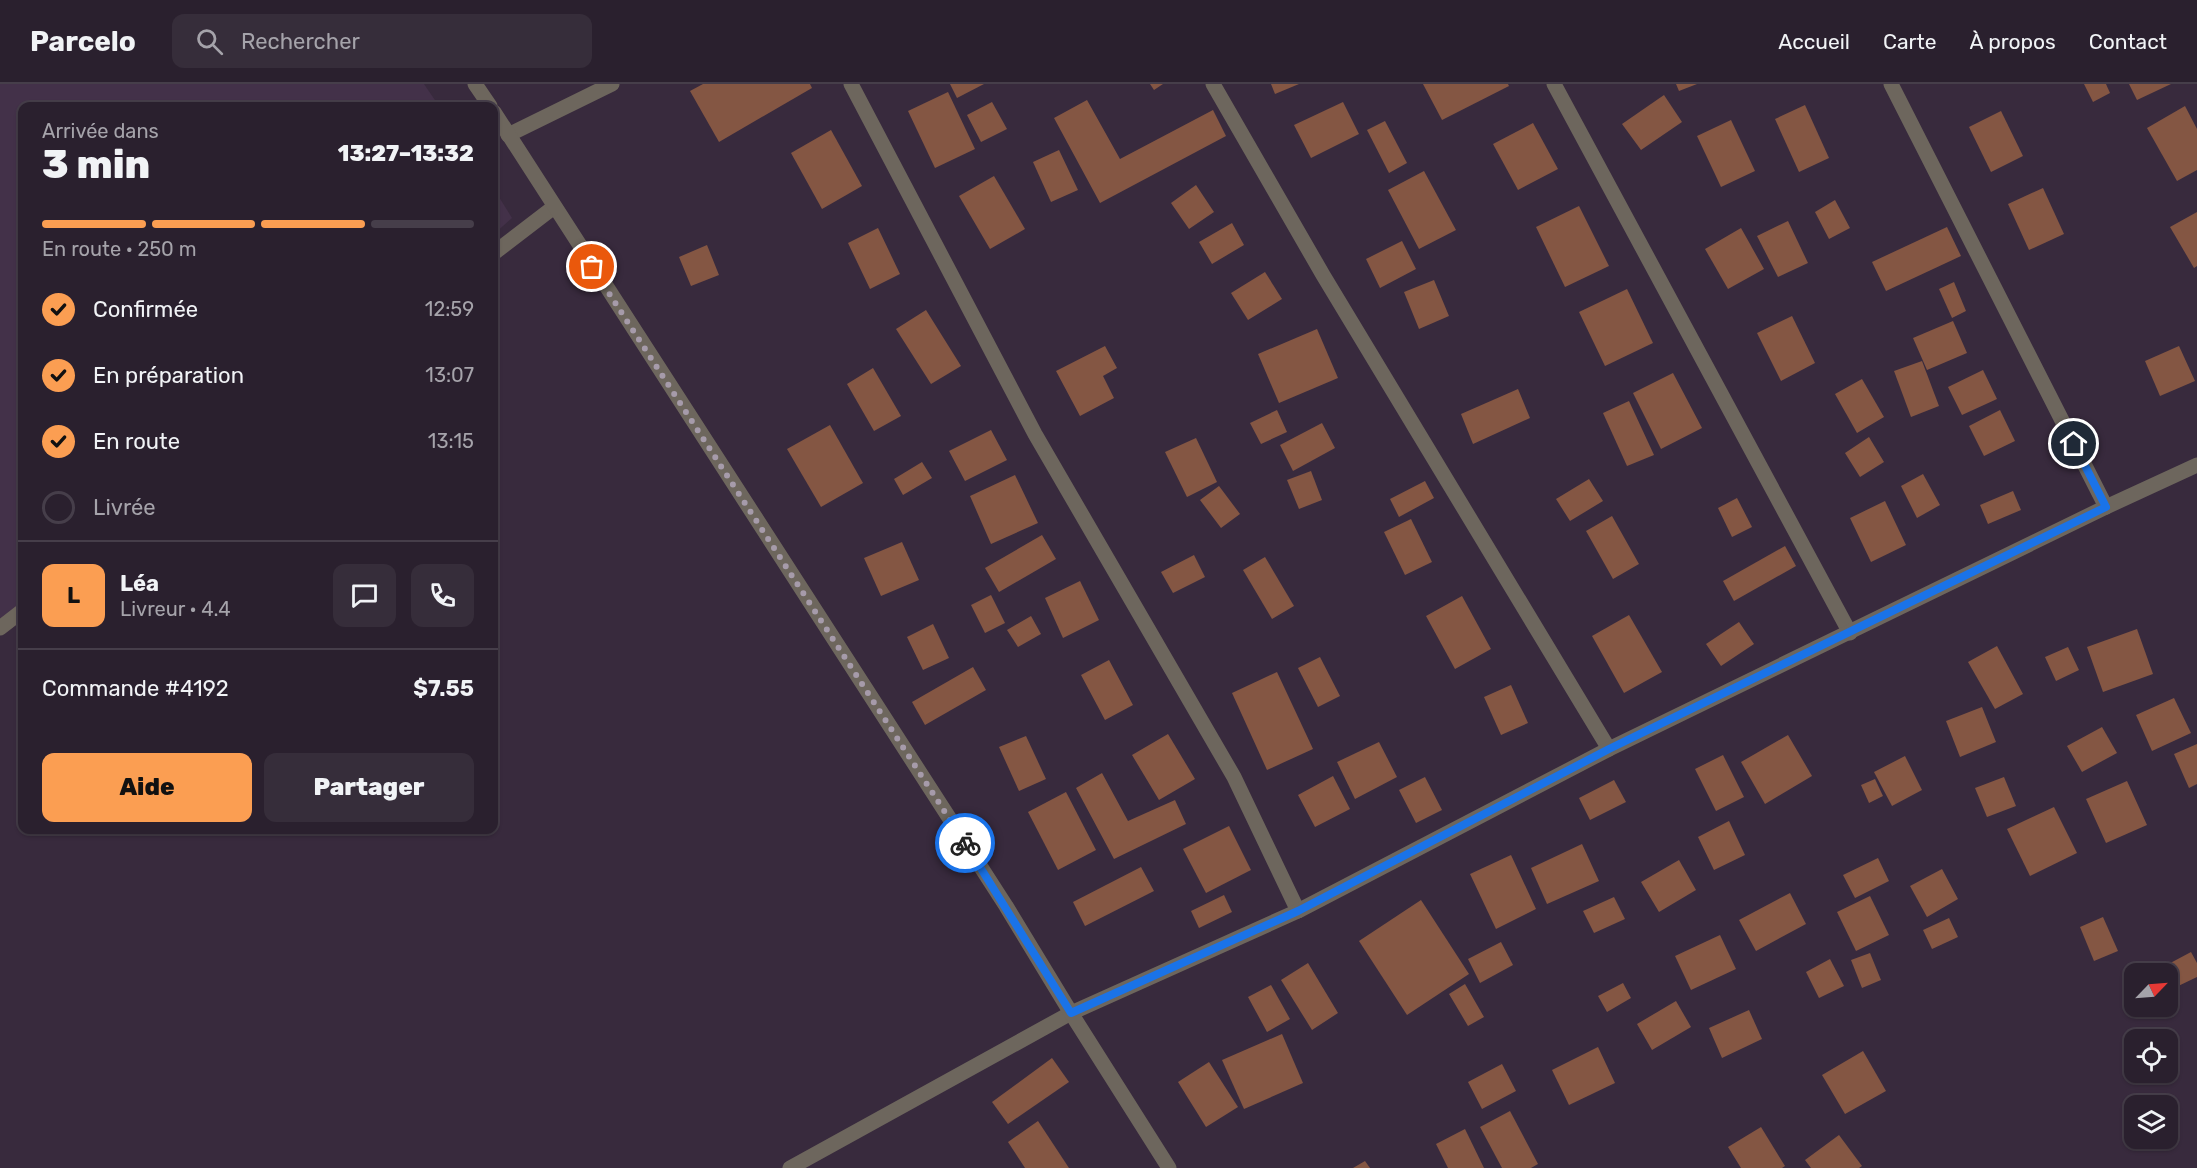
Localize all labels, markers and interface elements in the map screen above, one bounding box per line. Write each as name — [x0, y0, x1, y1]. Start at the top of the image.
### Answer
search box — [172, 14, 592, 68]
text: Parcelo — [30, 25, 136, 58]
icon: search — [193, 25, 226, 58]
text: Rechercher — [241, 28, 360, 55]
text: Accueil — [1778, 29, 1850, 54]
text: Carte — [1883, 29, 1936, 54]
text: À propos — [1969, 29, 2056, 54]
text: Contact — [2089, 29, 2167, 54]
text: Arrivée dans — [42, 119, 159, 143]
text: 13:27–13:32 — [338, 140, 474, 167]
text: 3 min — [42, 142, 150, 188]
text: En route · 250 m — [42, 237, 197, 261]
pin — [566, 241, 617, 292]
icon: bag — [575, 250, 608, 283]
icon: check — [42, 293, 75, 326]
text: Confirmée — [93, 296, 198, 323]
text: 12:59 — [425, 297, 474, 321]
icon: check — [42, 359, 75, 392]
text: En préparation — [93, 362, 244, 389]
text: 13:07 — [425, 363, 474, 387]
pin — [2048, 418, 2099, 469]
icon: check — [42, 425, 75, 458]
icon: home — [2057, 427, 2090, 460]
text: En route — [93, 428, 180, 455]
text: 13:15 — [428, 429, 474, 453]
text: Livrée — [93, 494, 156, 521]
button: chat — [333, 564, 396, 627]
button: phone — [411, 564, 474, 627]
text: Léa — [120, 570, 159, 597]
text: L — [67, 582, 80, 609]
text: Livreur · 4.4 — [120, 597, 231, 621]
text: Commande #4192 — [42, 675, 229, 702]
text: $7.55 — [413, 675, 474, 702]
button: Aide — [42, 753, 252, 822]
button: Partager — [264, 753, 474, 822]
courier — [935, 813, 995, 873]
icon: bike — [949, 827, 982, 860]
north arrow — [2124, 963, 2178, 1017]
map controls — [2124, 963, 2178, 1149]
button: locate — [2124, 1029, 2178, 1083]
button: layers — [2124, 1095, 2178, 1149]

